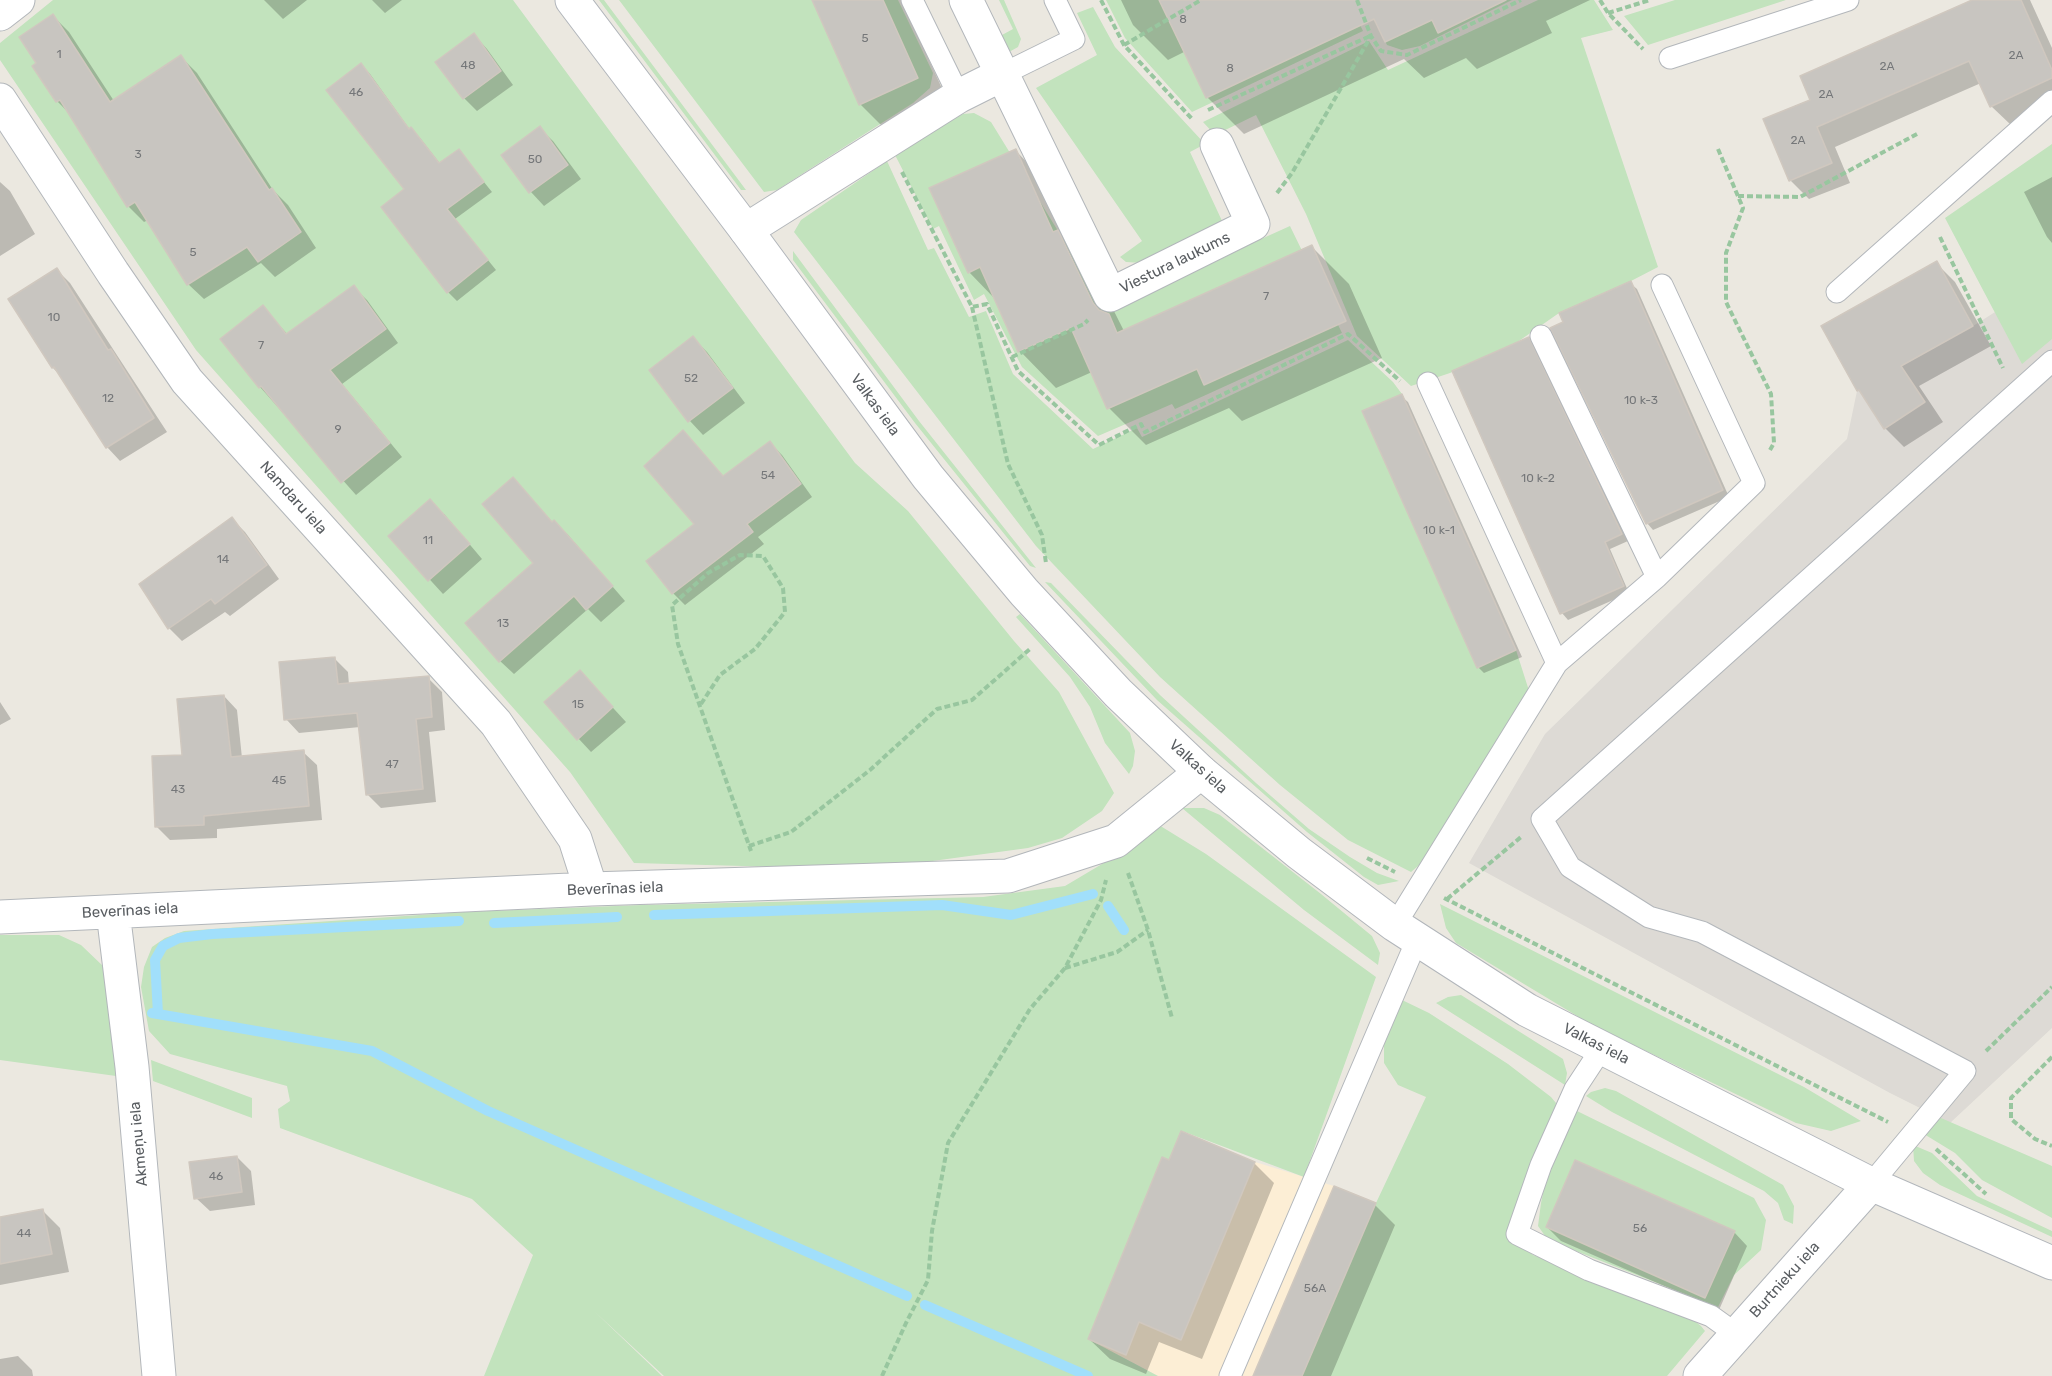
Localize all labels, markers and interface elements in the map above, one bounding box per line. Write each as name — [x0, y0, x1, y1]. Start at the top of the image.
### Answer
house number: 8 — [1179, 13, 1187, 27]
house number: 5 — [861, 32, 869, 46]
house number: 1 — [56, 48, 62, 62]
house number: 2A — [2008, 49, 2024, 63]
house number: 48 — [460, 59, 476, 73]
house number: 2A — [1879, 60, 1895, 74]
house number: 8 — [1226, 62, 1234, 76]
house number: 46 — [349, 86, 363, 100]
house number: 2A — [1818, 88, 1834, 102]
house number: 2A — [1790, 134, 1806, 148]
house number: 3 — [134, 148, 142, 162]
house number: 50 — [528, 153, 542, 167]
street label: Viestura laukums — [1117, 228, 1233, 298]
house number: 5 — [189, 246, 197, 260]
house number: 7 — [1263, 290, 1269, 304]
house number: 10 — [48, 311, 60, 325]
house number: 7 — [258, 339, 264, 353]
street label: Valkas iela — [847, 371, 903, 439]
house number: 52 — [684, 372, 698, 386]
house number: 12 — [102, 392, 114, 406]
house number: 10 k-3 — [1624, 394, 1658, 408]
house number: 9 — [334, 423, 342, 437]
street label: Namdaru iela — [256, 458, 330, 538]
house number: 54 — [761, 469, 775, 483]
house number: 10 k-2 — [1521, 472, 1555, 486]
house number: 10 k-1 — [1423, 524, 1455, 538]
house number: 11 — [423, 534, 433, 548]
house number: 14 — [217, 553, 229, 567]
house number: 13 — [497, 617, 509, 631]
house number: 15 — [572, 698, 584, 712]
street label: Valkas iela — [1165, 736, 1231, 798]
house number: 47 — [385, 758, 399, 772]
house number: 45 — [272, 774, 286, 788]
house number: 43 — [171, 783, 185, 797]
street label: Beverīnas iela — [566, 878, 664, 900]
street label: Beverīnas iela — [81, 899, 179, 923]
street label: Valkas iela — [1560, 1020, 1632, 1068]
street label: Akmeņu iela — [126, 1101, 152, 1187]
house number: 46 — [209, 1170, 223, 1184]
house number: 56 — [1633, 1222, 1647, 1236]
house number: 44 — [17, 1227, 31, 1241]
street label: Burtnieku iela — [1746, 1238, 1824, 1322]
house number: 56A — [1304, 1282, 1326, 1296]

